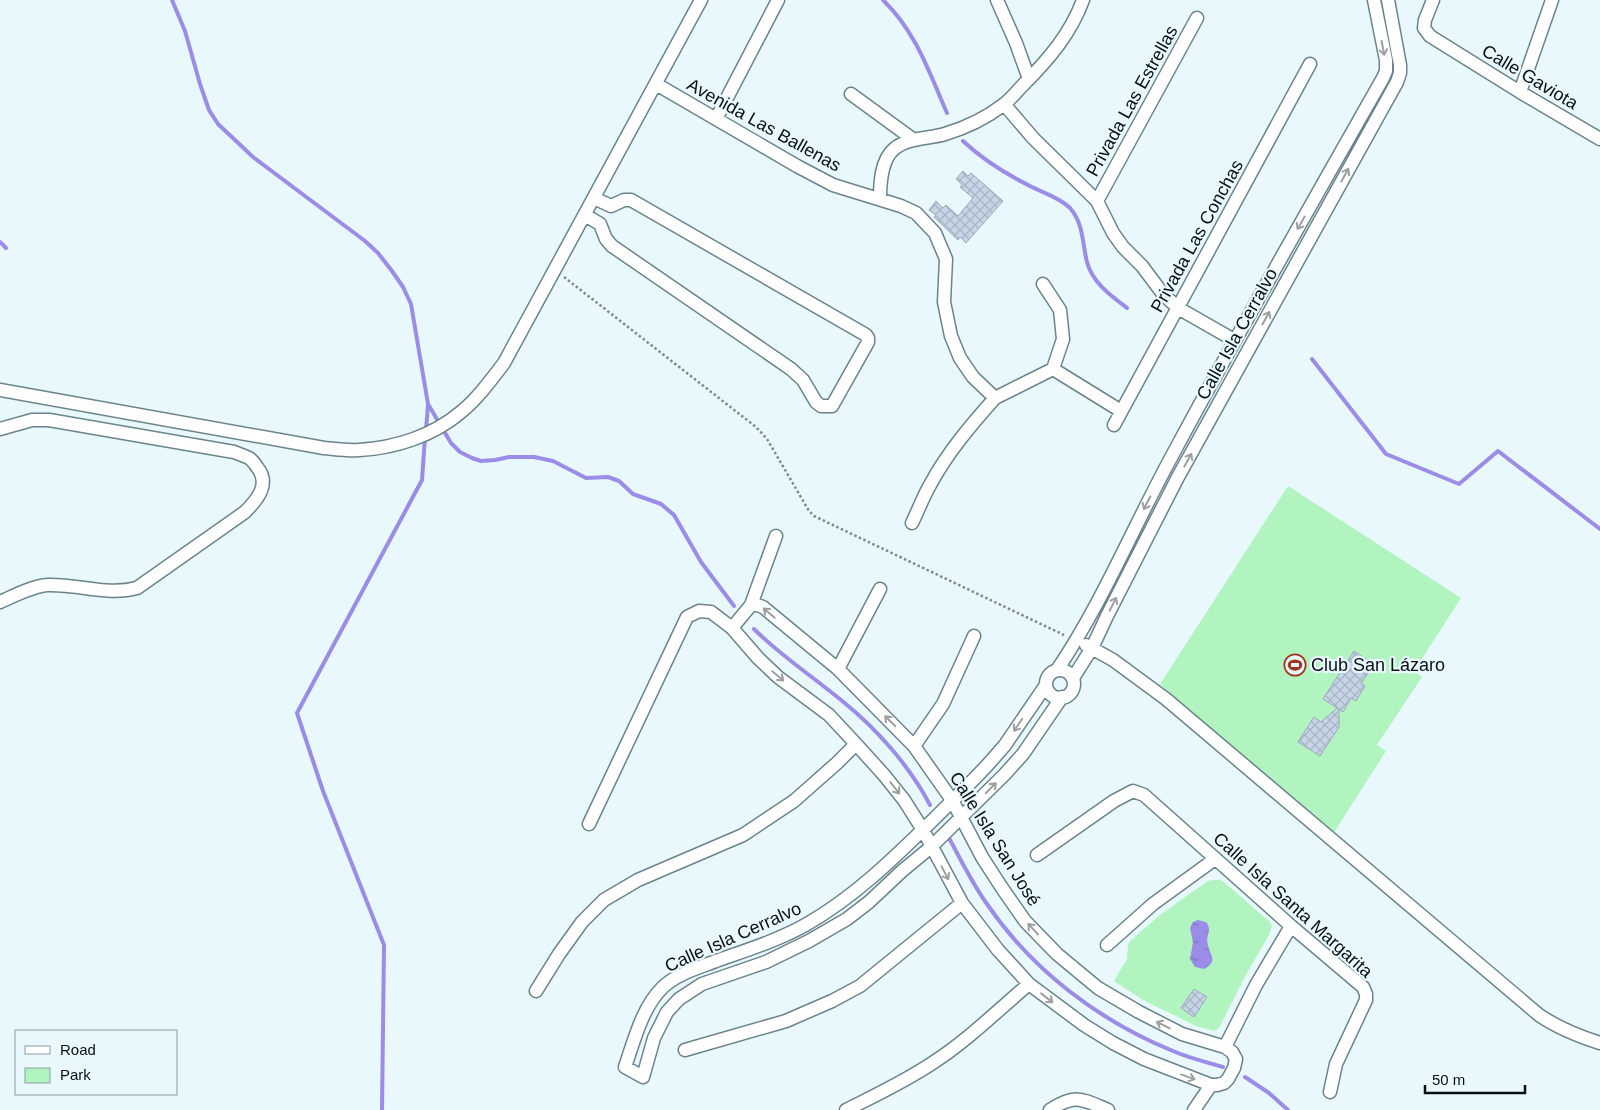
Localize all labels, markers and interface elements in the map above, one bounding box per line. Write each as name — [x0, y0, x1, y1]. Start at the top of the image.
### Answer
street label: Privada Las Estrellas — [1082, 22, 1182, 180]
one-way arrow — [1379, 39, 1389, 55]
street label: Calle Gaviota — [1479, 41, 1582, 114]
street label: Avenida Las Ballenas — [684, 74, 844, 176]
street label: Privada Las Conchas — [1147, 156, 1247, 316]
one-way arrow — [1340, 168, 1350, 183]
one-way arrow — [1296, 215, 1306, 230]
street label: Calle Isla Cerralvo — [1193, 265, 1281, 403]
one-way arrow — [1262, 311, 1272, 325]
one-way arrow — [1183, 453, 1193, 468]
one-way arrow — [1142, 495, 1151, 510]
one-way arrow — [1109, 597, 1118, 612]
one-way arrow — [763, 607, 776, 618]
sports icon: Club San Lázaro — [1283, 653, 1307, 677]
place label: Club San Lázaro — [1311, 655, 1445, 675]
one-way arrow — [771, 671, 784, 682]
one-way arrow — [884, 715, 896, 727]
one-way arrow — [1013, 718, 1023, 732]
street label: Calle Isla San José — [946, 768, 1044, 910]
one-way arrow — [889, 781, 900, 794]
one-way arrow — [985, 782, 998, 794]
street label: Calle Isla Santa Margarita — [1209, 828, 1377, 982]
one-way arrow — [941, 865, 951, 880]
street label: Calle Isla Cerralvo — [662, 898, 804, 976]
one-way arrow — [1027, 923, 1039, 935]
one-way arrow — [1040, 993, 1053, 1004]
one-way arrow — [1156, 1019, 1171, 1029]
legend — [15, 1030, 178, 1095]
text: Road — [60, 1041, 96, 1058]
scale bar — [1425, 1062, 1525, 1094]
text: Park — [60, 1066, 91, 1083]
text: 50 m — [1432, 1071, 1465, 1088]
one-way arrow — [1180, 1073, 1196, 1082]

